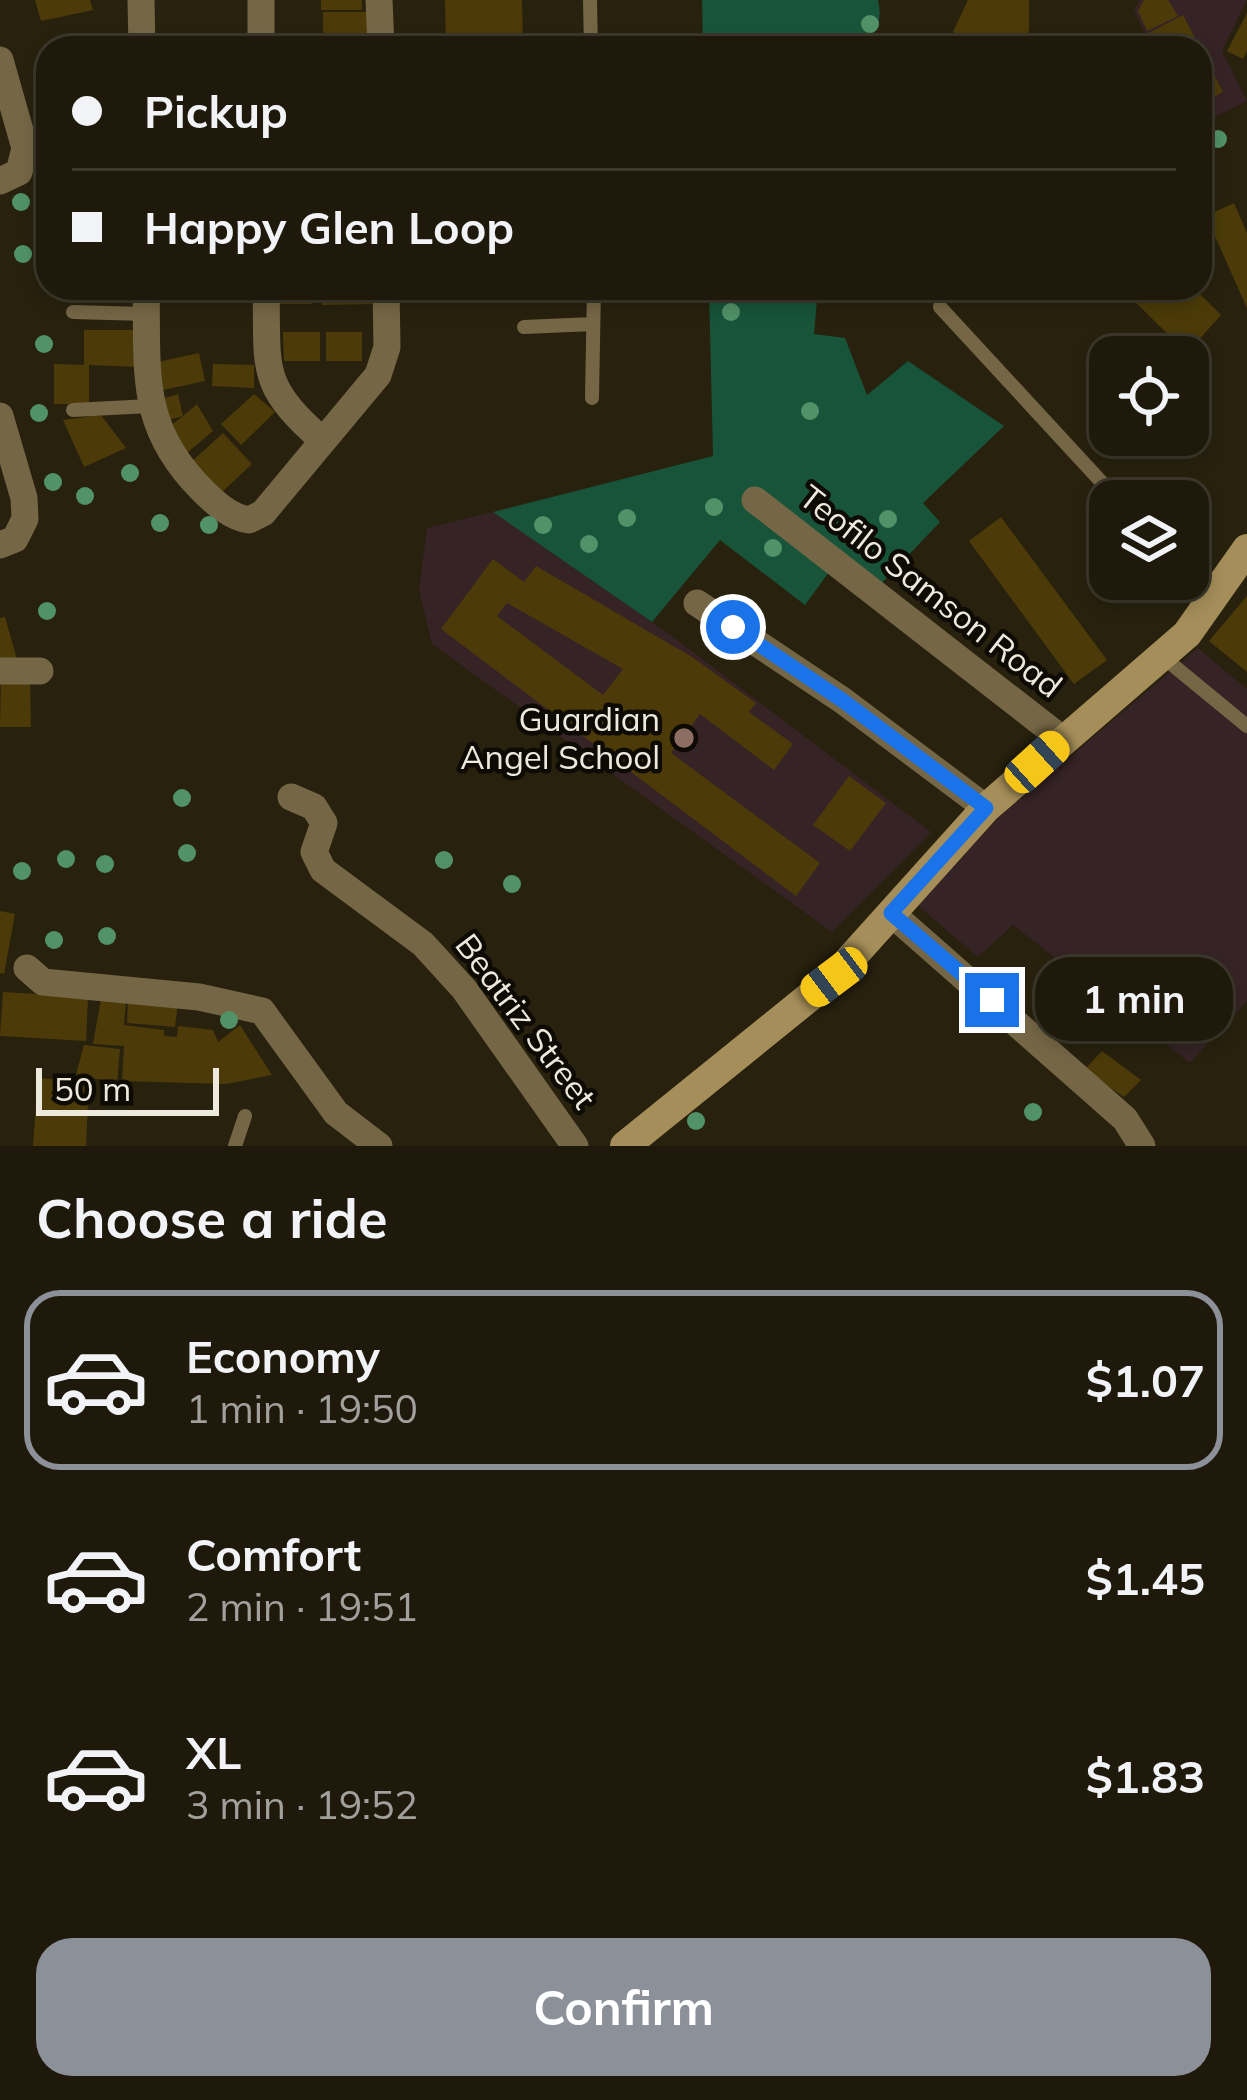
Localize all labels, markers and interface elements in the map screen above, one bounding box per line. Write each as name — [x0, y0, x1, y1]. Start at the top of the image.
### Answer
text: Pickup — [144, 83, 288, 139]
text: Happy Glen Loop — [144, 199, 514, 255]
map controls — [1089, 336, 1209, 600]
button: locate — [1089, 336, 1209, 456]
street label: Teofilo Samson Road — [792, 475, 1071, 706]
button: layers — [1089, 480, 1209, 600]
route start — [706, 600, 760, 654]
place label: Guardian Angel School — [460, 698, 660, 777]
marker: Guardian Angel School — [671, 725, 697, 751]
car — [998, 725, 1076, 799]
street label: Beatriz Street — [447, 925, 606, 1116]
car — [794, 941, 874, 1013]
callout: 1 min — [1034, 958, 1232, 1042]
route end — [965, 973, 1019, 1027]
text: 1 min — [1083, 974, 1185, 1023]
scale bar — [36, 1062, 219, 1115]
text: 50 m — [54, 1068, 131, 1109]
text: Choose a ride — [36, 1184, 388, 1252]
icon: car — [42, 1326, 150, 1434]
text: Economy — [186, 1328, 380, 1384]
text: $1.07 — [1086, 1352, 1205, 1408]
text: 1 min · 19:50 — [186, 1384, 418, 1433]
icon: car — [42, 1524, 150, 1632]
text: Comfort — [186, 1526, 361, 1582]
text: $1.45 — [1086, 1550, 1205, 1606]
text: 2 min · 19:51 — [186, 1582, 418, 1631]
icon: car — [42, 1722, 150, 1830]
text: XL — [186, 1724, 241, 1780]
text: $1.83 — [1086, 1748, 1205, 1804]
text: 3 min · 19:52 — [186, 1780, 418, 1829]
button: Confirm — [36, 1938, 1211, 2076]

